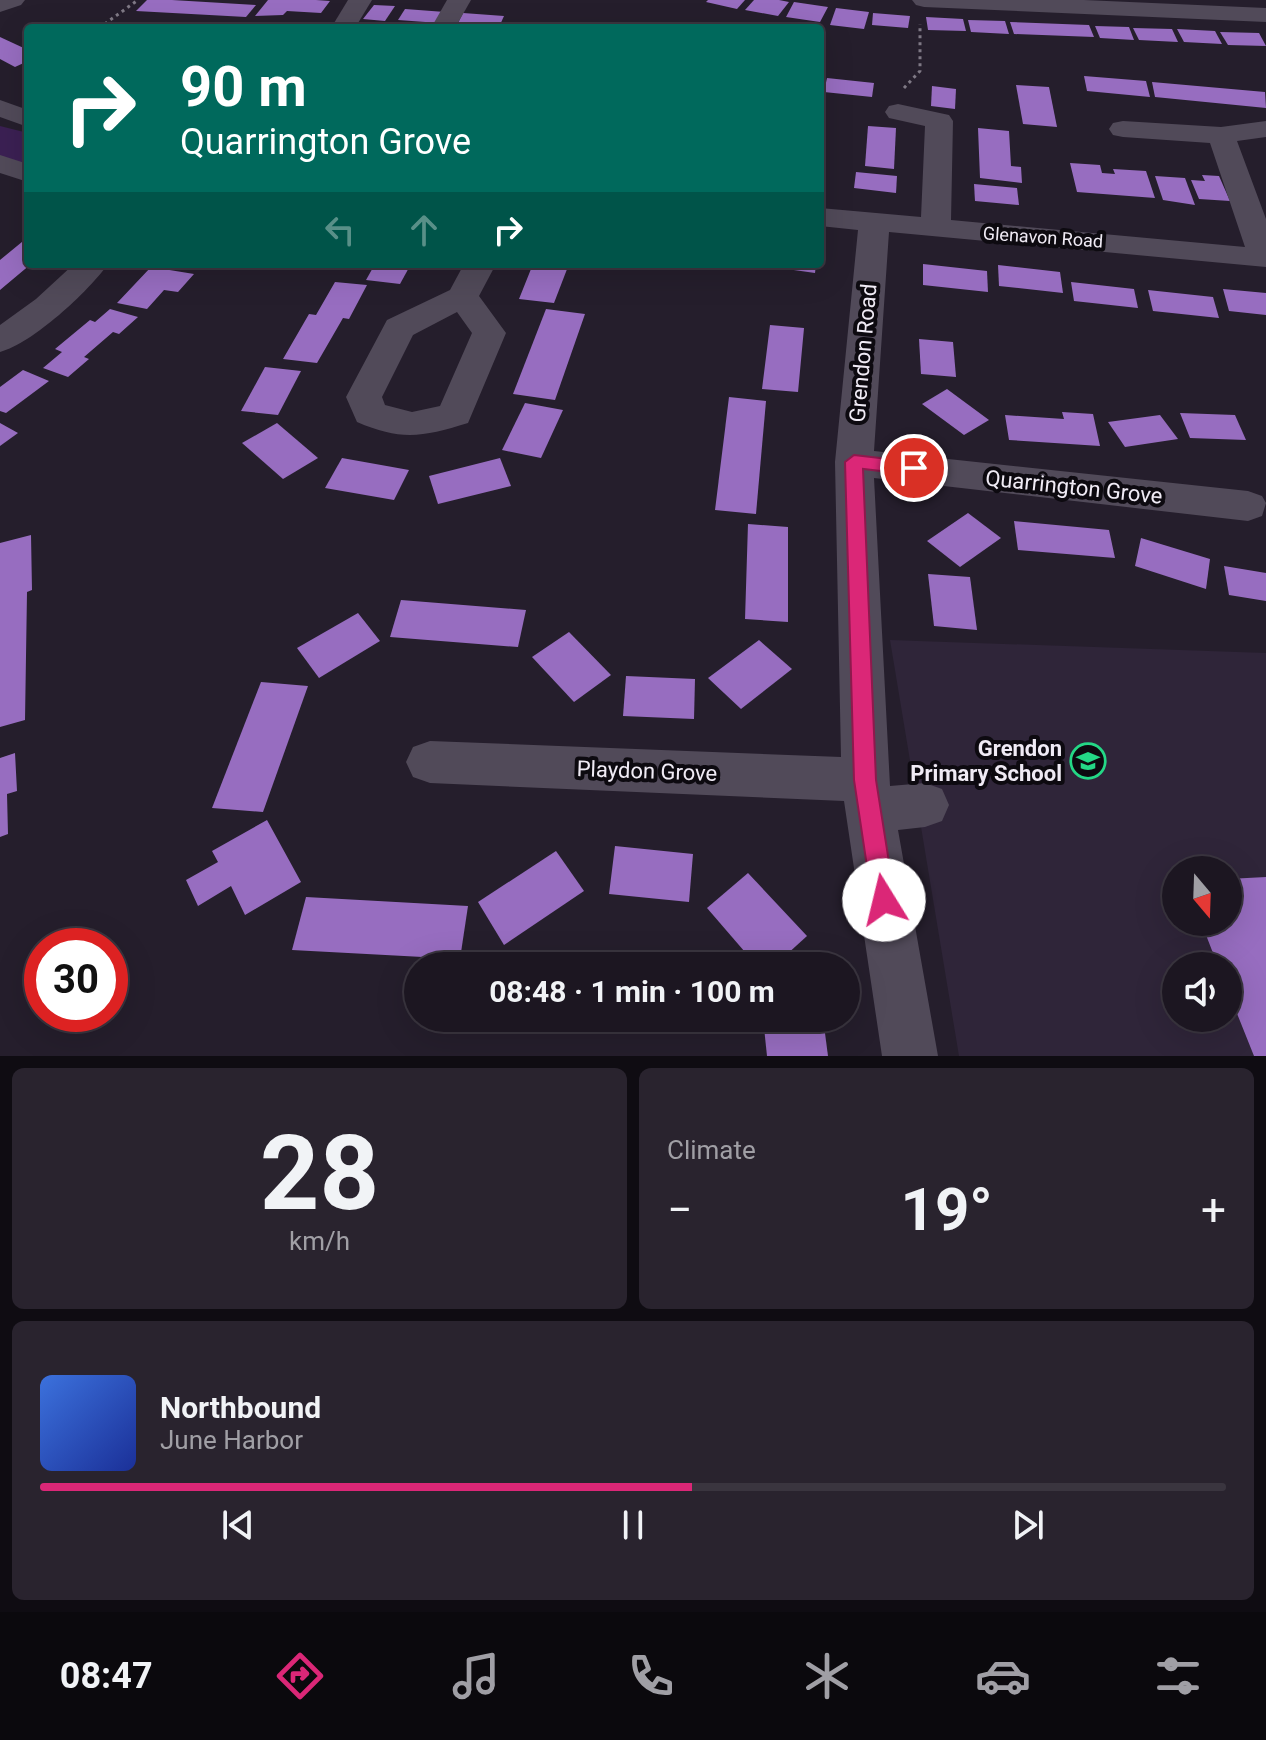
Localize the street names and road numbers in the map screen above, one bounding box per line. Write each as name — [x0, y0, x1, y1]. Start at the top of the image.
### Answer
street label: Glenavon Road — [982, 222, 1104, 252]
street label: Grendon Road — [844, 283, 882, 423]
street label: Quarrington Grove — [984, 465, 1164, 509]
street label: Playdon Grove — [576, 756, 718, 786]

